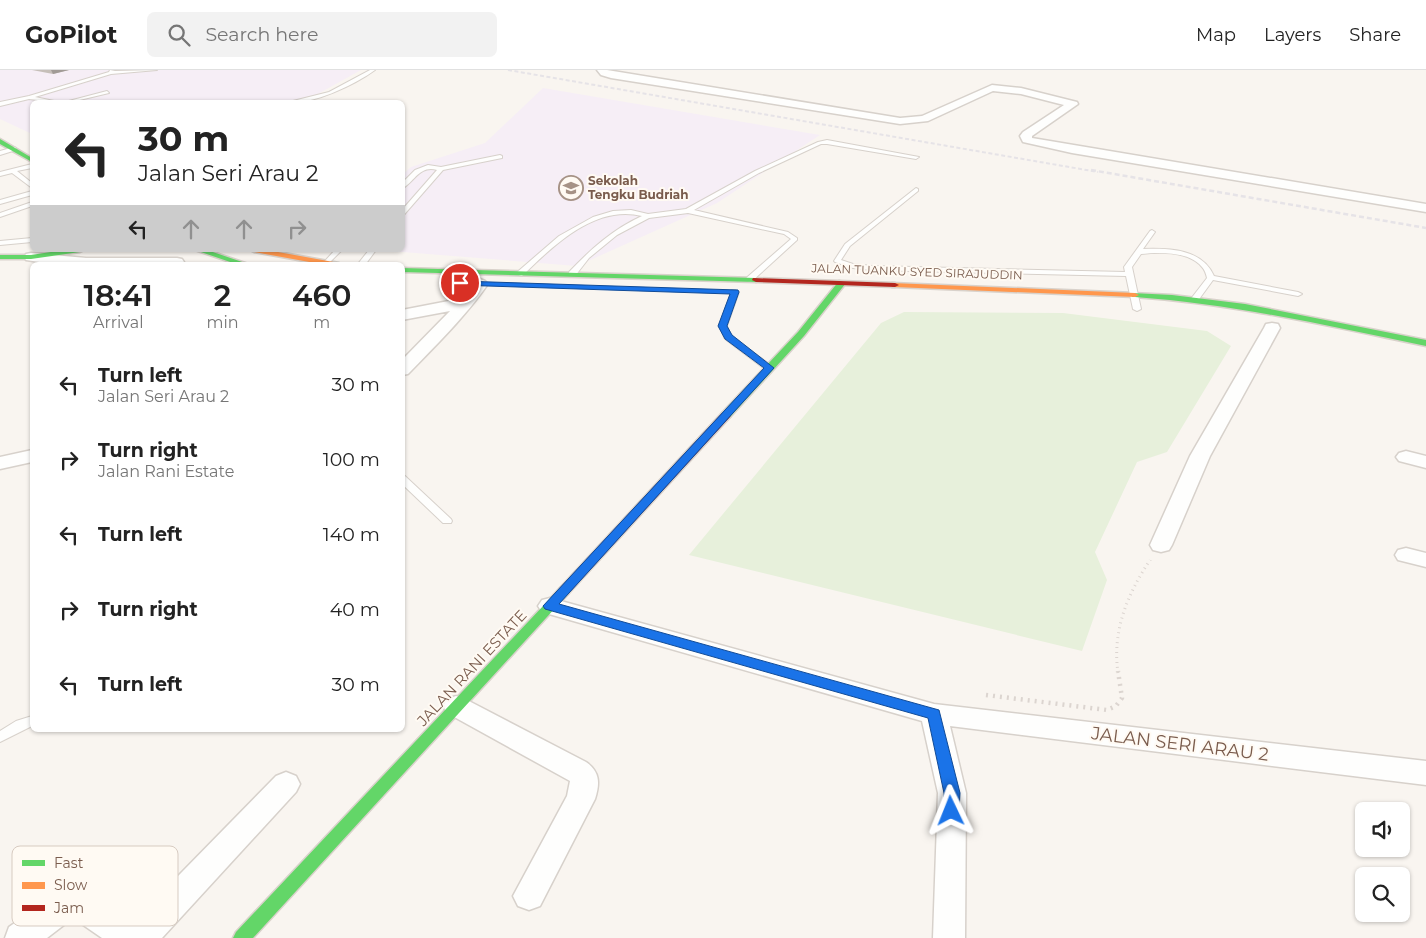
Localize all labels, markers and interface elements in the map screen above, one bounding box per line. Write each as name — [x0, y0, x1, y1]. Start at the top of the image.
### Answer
search box — [147, 12, 497, 57]
text: GoPilot — [25, 20, 117, 49]
icon: search — [165, 21, 193, 49]
text: Search here — [205, 23, 318, 46]
text: Map — [1196, 24, 1236, 46]
text: Layers — [1264, 24, 1321, 46]
text: Share — [1349, 24, 1401, 46]
text: 30 m — [138, 117, 229, 160]
icon: left — [55, 120, 120, 185]
text: Jalan Seri Arau 2 — [138, 160, 318, 187]
place label: Sekolah Tengku Budriah — [588, 173, 689, 202]
school or university icon: Sekolah Tengku Budriah — [558, 175, 584, 201]
icon: left — [124, 215, 152, 243]
icon: ahead — [177, 215, 205, 243]
icon: ahead — [230, 215, 258, 243]
icon: right — [283, 215, 311, 243]
street label: JALAN TUANKU SYED SIRAJUDDIN — [810, 260, 1023, 283]
pin — [439, 262, 481, 304]
icon: arrive — [446, 269, 474, 297]
text: 18:41 — [84, 277, 153, 314]
text: 2 — [214, 277, 231, 314]
text: 460 — [292, 277, 351, 314]
text: Arrival — [93, 313, 143, 332]
text: min — [206, 313, 239, 332]
text: m — [313, 313, 330, 332]
text: Turn left — [98, 364, 183, 387]
icon: left — [55, 371, 83, 399]
text: 30 m — [332, 373, 380, 396]
text: Jalan Seri Arau 2 — [98, 387, 229, 406]
text: Turn right — [98, 439, 198, 462]
icon: right — [55, 446, 83, 474]
text: 100 m — [323, 448, 380, 471]
text: Jalan Rani Estate — [98, 462, 234, 481]
icon: left — [55, 521, 83, 549]
text: Turn left — [98, 523, 183, 546]
text: 140 m — [323, 523, 380, 546]
icon: right — [55, 596, 83, 624]
text: Turn right — [98, 598, 198, 621]
text: 40 m — [330, 598, 380, 621]
street label: JALAN RANI ESTATE — [412, 606, 530, 730]
icon: left — [55, 671, 83, 699]
text: Turn left — [98, 673, 183, 696]
text: 30 m — [332, 673, 380, 696]
street label: JALAN SERI ARAU 2 — [1089, 722, 1270, 766]
position arrow — [924, 784, 976, 836]
map controls — [1355, 802, 1410, 922]
button: sound — [1355, 802, 1410, 857]
legend — [12, 846, 178, 926]
text: Fast — [54, 854, 84, 872]
button: search — [1355, 867, 1410, 922]
text: Slow — [54, 876, 88, 894]
text: Jam — [53, 899, 84, 917]

